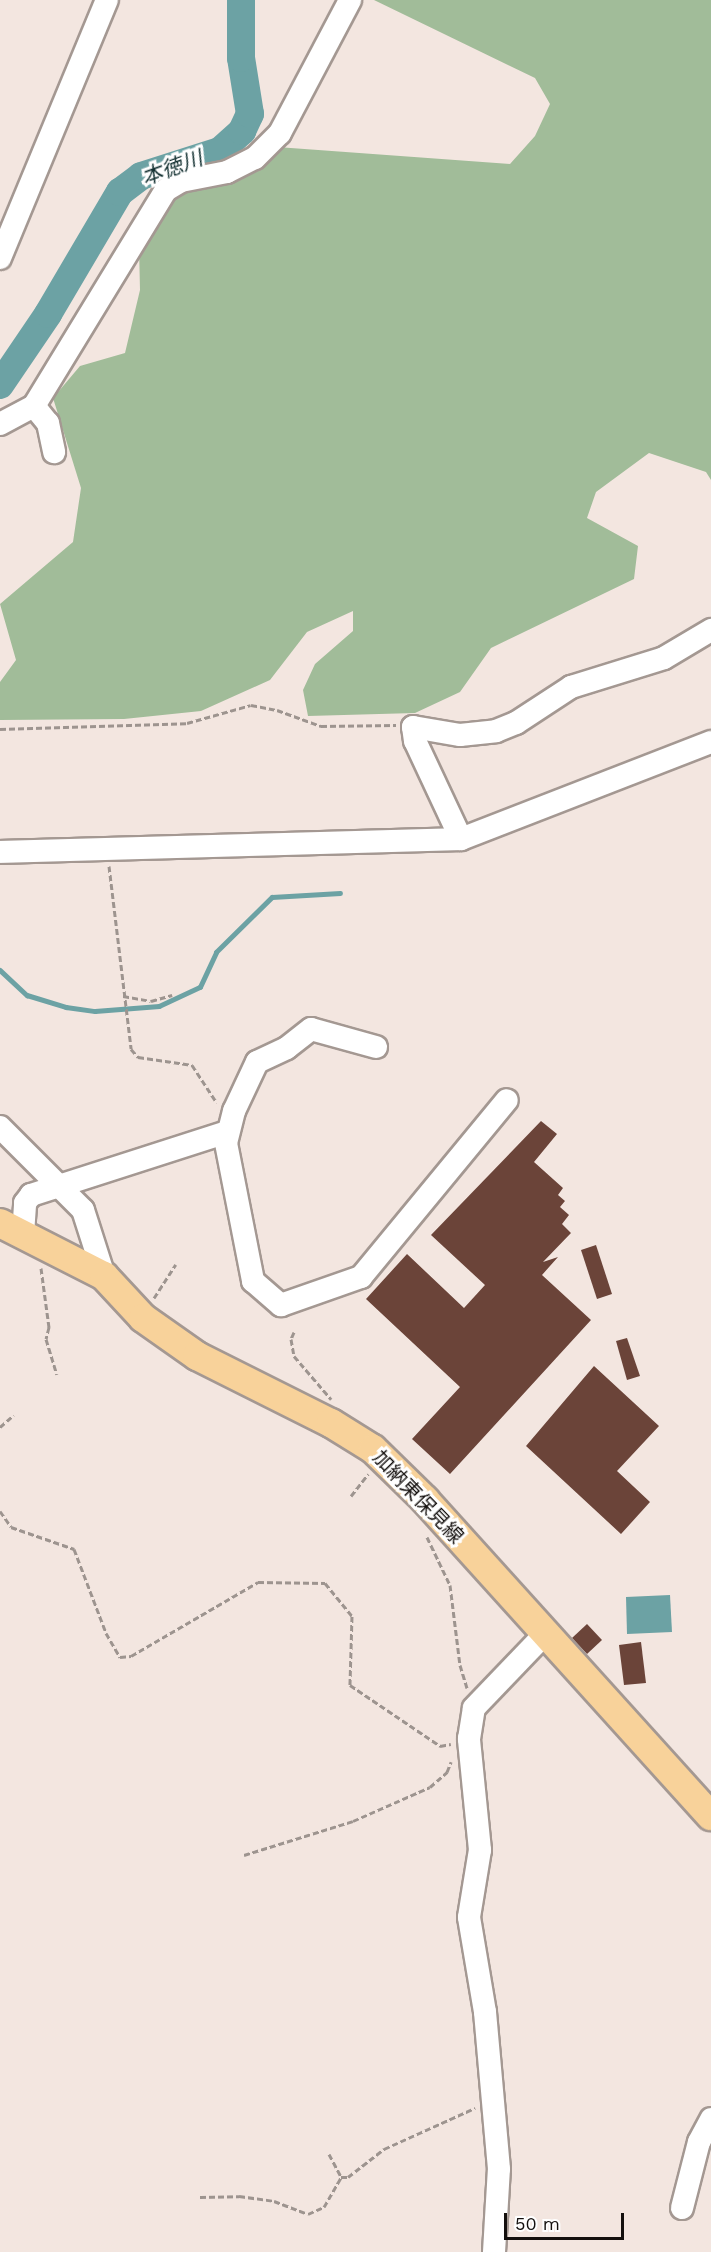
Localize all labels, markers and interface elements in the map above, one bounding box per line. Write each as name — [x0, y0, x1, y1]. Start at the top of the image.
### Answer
water label: 本徳川 — [138, 145, 206, 191]
street label: 加納東保見線 — [368, 1446, 468, 1548]
scale bar — [507, 2201, 627, 2239]
text: 50 m — [515, 2213, 560, 2234]

